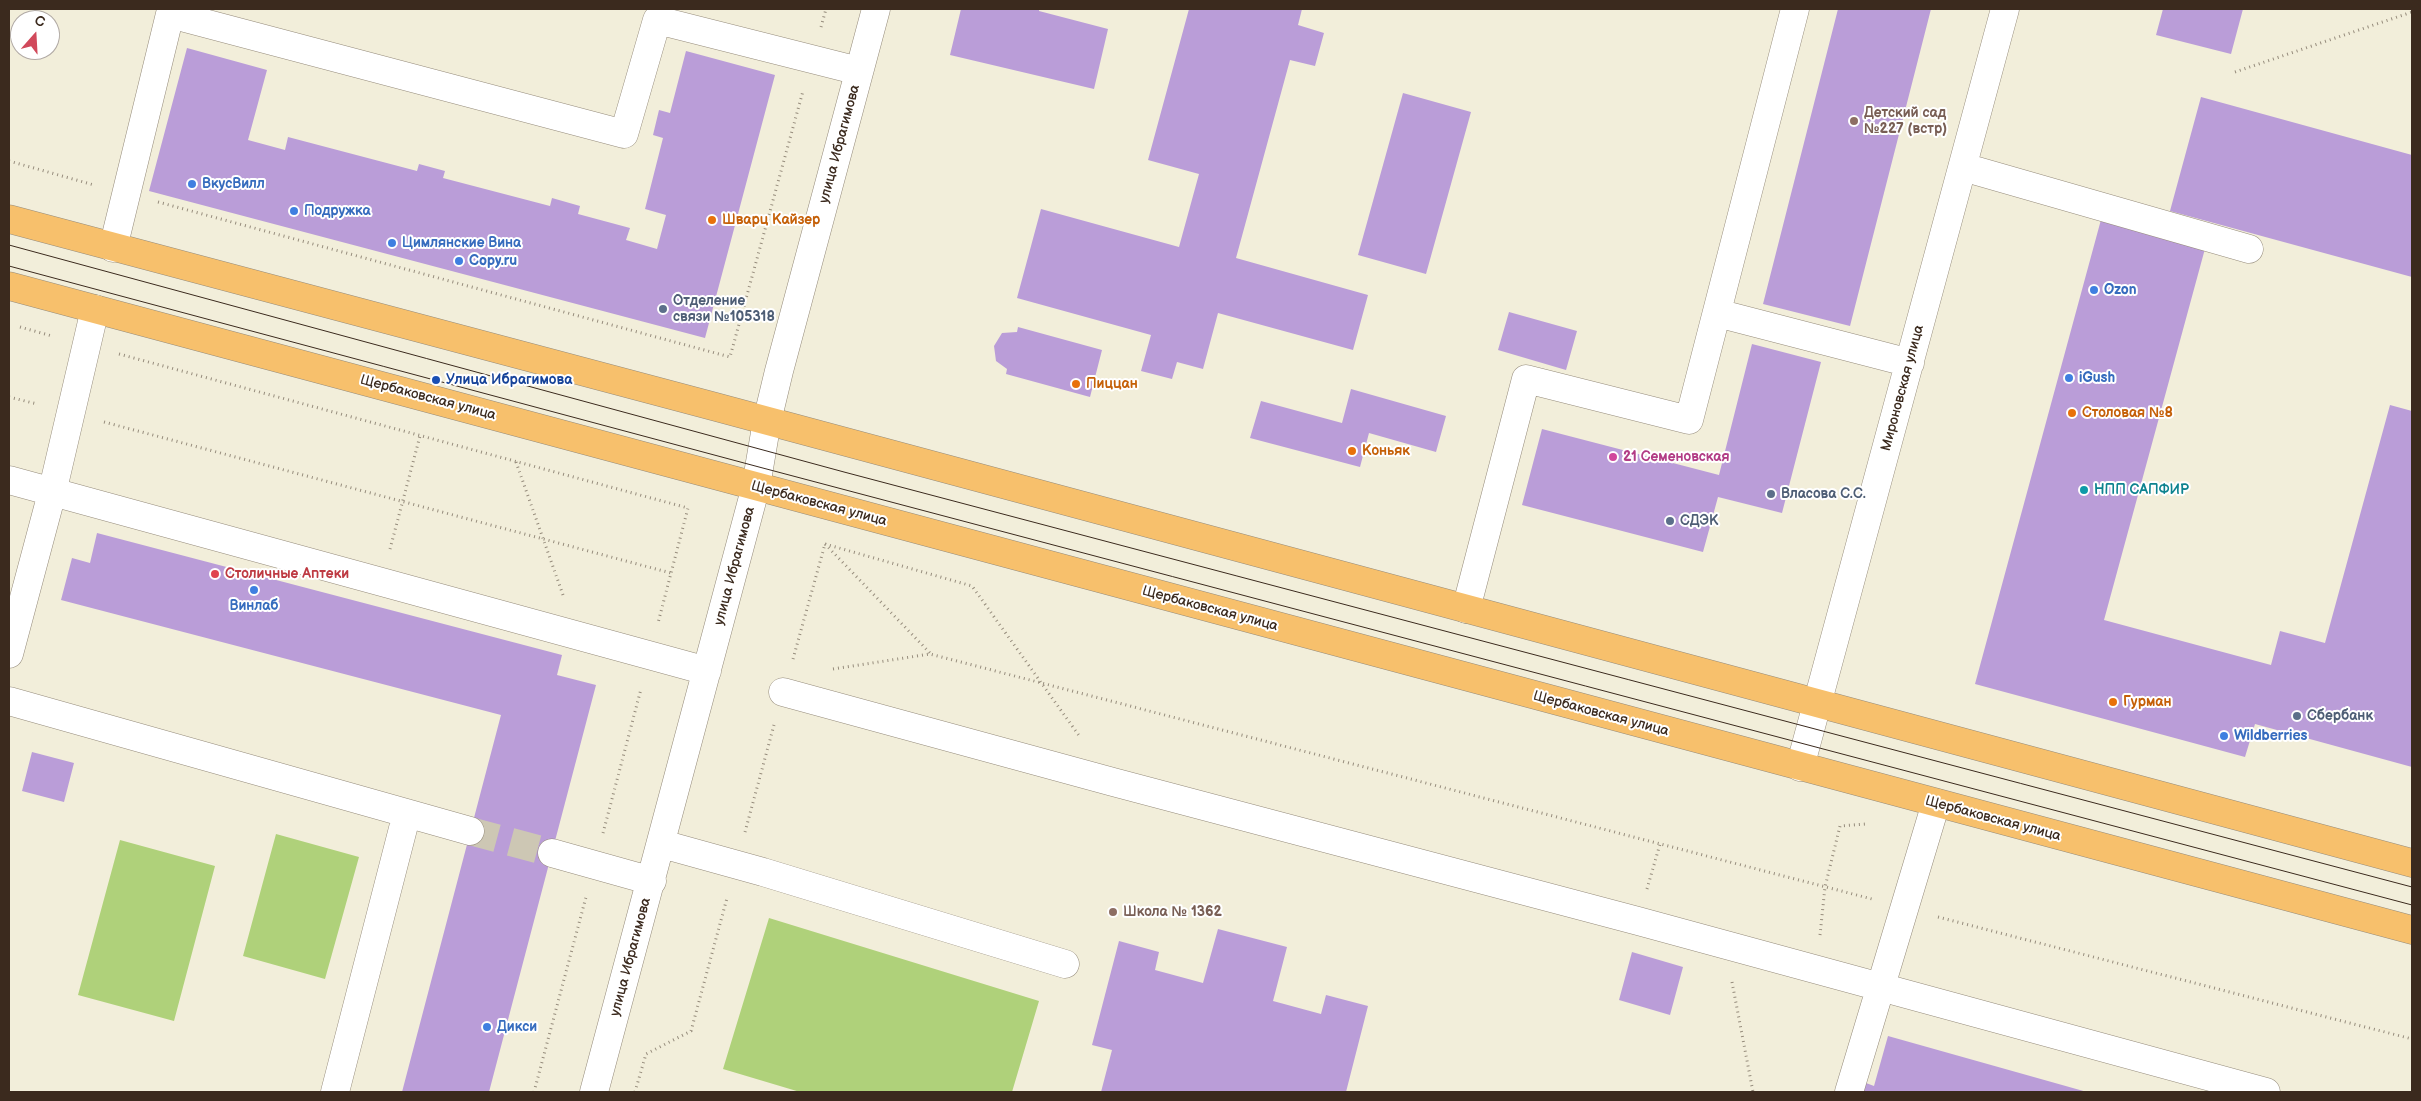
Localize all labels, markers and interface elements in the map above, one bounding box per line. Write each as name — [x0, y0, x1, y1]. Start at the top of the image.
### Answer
north arrow — [10, 10, 60, 60]
text: С — [32, 12, 47, 31]
street label: улица Ибрагимова — [816, 83, 864, 205]
place label: Детский сад №227 (встр) — [1864, 105, 1947, 138]
marker: Детский сад №227 (встр) — [1848, 115, 1860, 127]
place label: ВкусВилл — [202, 176, 265, 192]
marker: ВкусВилл — [186, 178, 198, 190]
place label: Подружка — [304, 203, 371, 219]
marker: Подружка — [288, 205, 300, 217]
place label: Шварц Кайзер — [722, 212, 820, 228]
marker: Шварц Кайзер — [706, 214, 718, 226]
place label: Цимлянские Вина — [402, 235, 521, 251]
marker: Цимлянские Вина — [386, 237, 398, 249]
place label: Copy.ru — [469, 253, 517, 269]
marker: Copy.ru — [453, 255, 465, 267]
place label: Ozon — [2104, 282, 2137, 298]
marker: Ozon — [2088, 284, 2100, 296]
place label: Отделение связи №105318 — [673, 293, 775, 326]
marker: Отделение связи №105318 — [657, 303, 669, 315]
street label: Мироновская улица — [1878, 323, 1928, 453]
place label: iGush — [2079, 370, 2115, 386]
street label: Щербаковская улица — [358, 372, 498, 424]
place label: Улица Ибрагимова — [446, 372, 572, 388]
marker: iGush — [2063, 372, 2075, 384]
marker: Улица Ибрагимова — [430, 374, 442, 386]
place label: Пиццан — [1086, 376, 1138, 392]
marker: Пиццан — [1070, 378, 1082, 390]
place label: Столовая №8 — [2082, 405, 2173, 421]
marker: Столовая №8 — [2066, 407, 2078, 419]
place label: Коньяк — [1362, 443, 1410, 459]
marker: Коньяк — [1346, 445, 1358, 457]
place label: 21 Семеновская — [1623, 449, 1729, 465]
marker: 21 Семеновская — [1607, 451, 1619, 463]
street label: Щербаковская улица — [749, 478, 889, 530]
place label: НПП САПФИР — [2094, 482, 2189, 498]
marker: НПП САПФИР — [2078, 484, 2090, 496]
place label: Власова С.С. — [1781, 486, 1866, 502]
marker: Власова С.С. — [1765, 488, 1777, 500]
street label: улица Ибрагимова — [711, 505, 759, 627]
place label: СДЭК — [1680, 513, 1718, 529]
marker: СДЭК — [1664, 515, 1676, 527]
place label: Столичные Аптеки — [225, 566, 349, 582]
marker: Столичные Аптеки — [209, 568, 221, 580]
street label: Щербаковская улица — [1140, 583, 1280, 635]
marker: Винлаб — [248, 584, 260, 596]
place label: Винлаб — [229, 598, 279, 614]
street label: Щербаковская улица — [1531, 688, 1671, 740]
place label: Гурман — [2123, 694, 2171, 710]
marker: Гурман — [2107, 696, 2119, 708]
place label: Сбербанк — [2307, 708, 2373, 724]
marker: Сбербанк — [2291, 710, 2303, 722]
place label: Wildberries — [2234, 728, 2307, 744]
marker: Wildberries — [2218, 730, 2230, 742]
street label: Щербаковская улица — [1923, 793, 2063, 845]
street label: улица Ибрагимова — [607, 896, 655, 1018]
place label: Школа № 1362 — [1123, 904, 1222, 920]
marker: Школа № 1362 — [1107, 906, 1119, 918]
place label: Дикси — [497, 1019, 537, 1035]
marker: Дикси — [481, 1021, 493, 1033]

